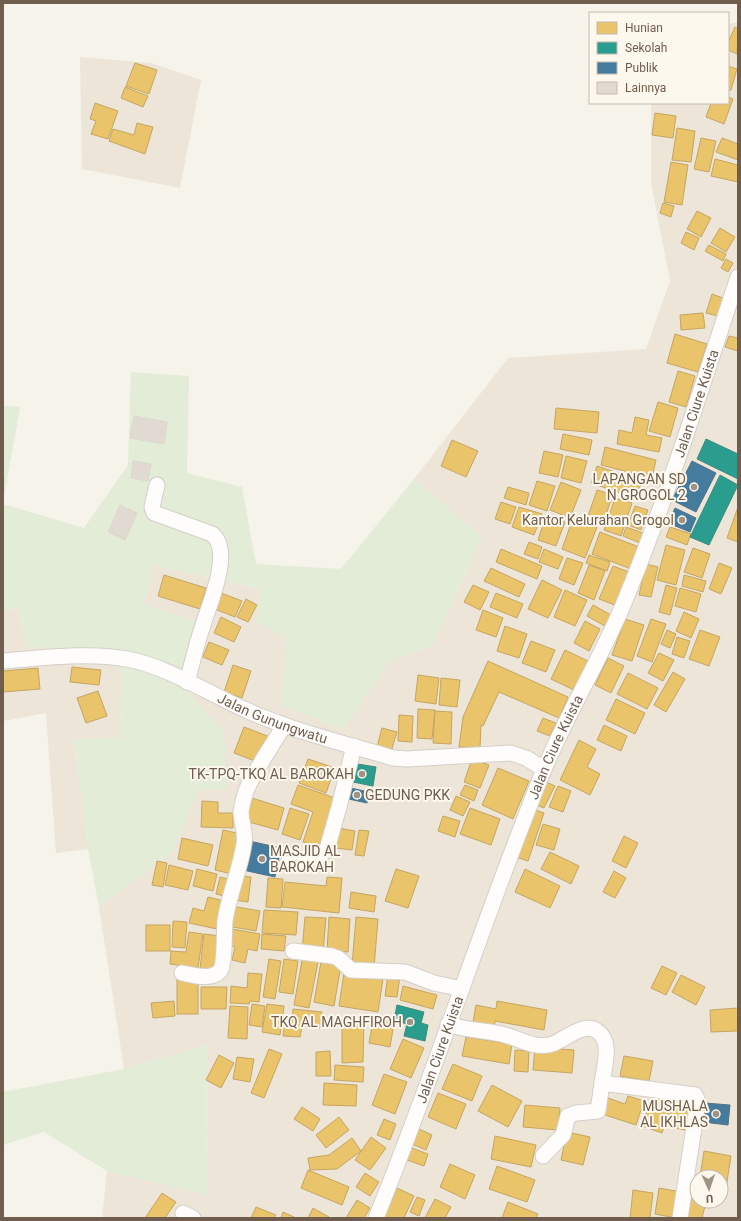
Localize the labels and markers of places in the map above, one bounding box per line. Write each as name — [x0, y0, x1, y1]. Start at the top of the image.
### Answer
place label: LAPANGAN SD N GROGOL 2 — [593, 471, 686, 503]
marker: LAPANGAN SD N GROGOL 2 — [689, 482, 699, 492]
place label: Kantor Kelurahan Grogol — [522, 512, 674, 528]
marker: Kantor Kelurahan Grogol — [677, 515, 687, 525]
place label: TK-TPQ-TKQ AL BAROKAH — [189, 766, 354, 782]
marker: TK-TPQ-TKQ AL BAROKAH — [357, 769, 367, 779]
place label: GEDUNG PKK — [365, 787, 450, 803]
marker: GEDUNG PKK — [352, 790, 362, 800]
place label: MASJID AL BAROKAH — [270, 843, 341, 875]
marker: MASJID AL BAROKAH — [257, 854, 267, 864]
place label: TKQ AL MAGHFIROH — [271, 1014, 402, 1030]
marker: TKQ AL MAGHFIROH — [405, 1017, 415, 1027]
place label: MUSHALA AL IKHLAS — [640, 1098, 708, 1130]
marker: MUSHALA AL IKHLAS — [711, 1109, 721, 1119]

